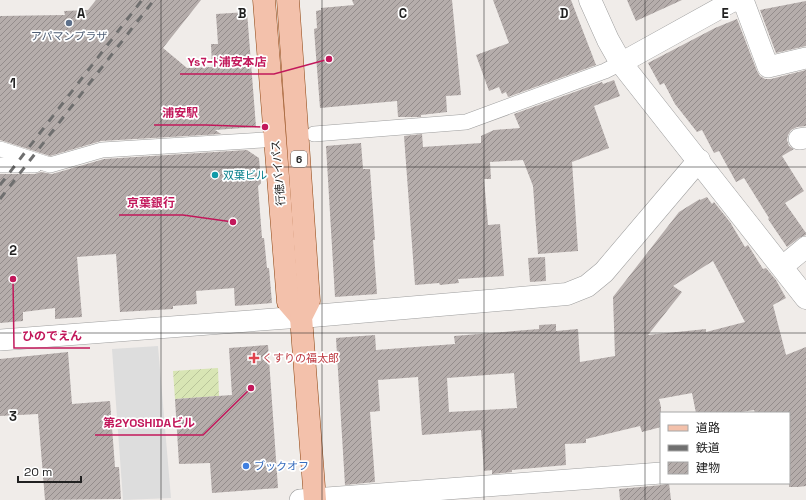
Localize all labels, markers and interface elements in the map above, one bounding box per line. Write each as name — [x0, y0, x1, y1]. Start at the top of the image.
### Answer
text: A — [77, 5, 86, 22]
text: B — [238, 5, 247, 22]
text: C — [399, 5, 407, 22]
text: D — [560, 5, 569, 22]
text: E — [721, 5, 729, 22]
marker: アパマンプラザ — [64, 18, 74, 28]
place label: アパマンプラザ — [31, 29, 107, 43]
callout: Ysﾏｰﾄ浦安本店 — [180, 50, 274, 74]
text: Ysﾏｰﾄ浦安本店 — [188, 54, 266, 70]
text: 1 — [10, 75, 16, 92]
callout: 浦安駅 — [154, 101, 206, 125]
text: 浦安駅 — [162, 105, 198, 121]
street label: 行徳バイパス — [268, 140, 288, 206]
road number: 6 — [291, 151, 307, 167]
place label: 双葉ビル — [223, 168, 267, 182]
marker: 双葉ビル — [210, 170, 220, 180]
callout: 京葉銀行 — [119, 191, 183, 215]
text: 京葉銀行 — [127, 195, 175, 211]
text: 2 — [9, 242, 17, 259]
callout: ひのでえん — [14, 324, 90, 348]
text: ひのでえん — [22, 328, 82, 344]
place label: くすりの福太郎 — [262, 351, 339, 365]
marker: くすりの福太郎 — [249, 353, 259, 363]
text: 3 — [9, 408, 17, 425]
callout: 第2YOSHIDAビル — [95, 411, 203, 435]
legend — [660, 412, 790, 484]
text: 第2YOSHIDAビル — [103, 415, 195, 431]
text: 道路 — [696, 420, 720, 436]
text: 鉄道 — [696, 440, 720, 456]
scale bar — [18, 458, 81, 484]
place label: ブックオフ — [254, 459, 309, 473]
text: 建物 — [696, 460, 720, 476]
marker: ブックオフ — [241, 461, 251, 471]
text: 20 m — [24, 464, 52, 480]

